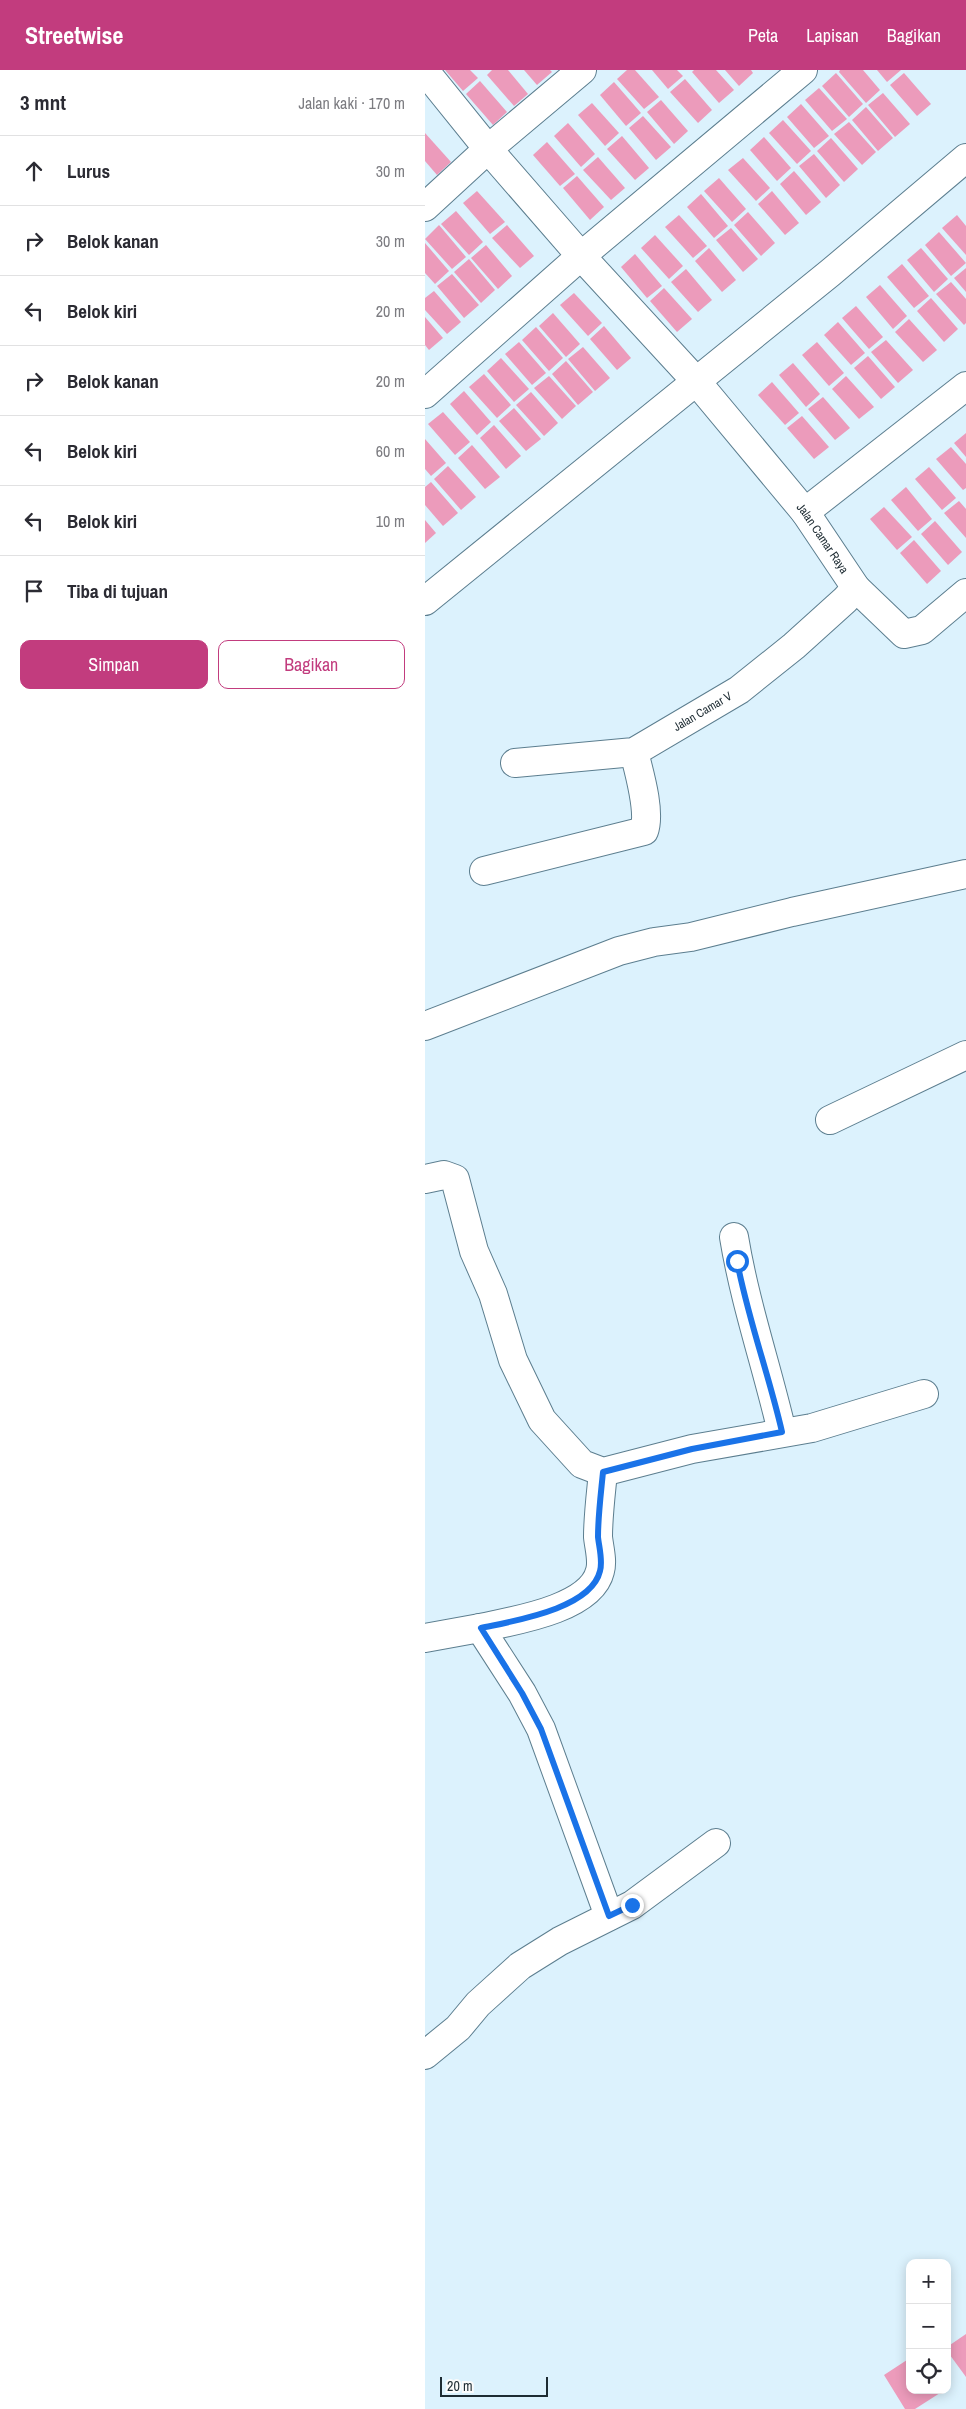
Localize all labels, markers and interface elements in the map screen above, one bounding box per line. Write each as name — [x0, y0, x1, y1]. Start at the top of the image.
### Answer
text: Streetwise — [25, 19, 123, 51]
text: Peta — [748, 23, 778, 48]
text: Lapisan — [806, 23, 859, 48]
text: Bagikan — [887, 23, 941, 48]
text: 3 mnt — [20, 88, 66, 117]
text: Jalan kaki · 170 m — [299, 92, 405, 114]
icon: ahead — [20, 157, 48, 185]
text: Lurus — [67, 158, 110, 184]
text: 30 m — [376, 160, 405, 182]
icon: right — [20, 227, 48, 255]
text: Belok kanan — [67, 228, 159, 254]
text: 30 m — [376, 230, 405, 252]
icon: left — [20, 297, 48, 325]
text: Belok kiri — [67, 298, 137, 324]
text: 20 m — [376, 300, 405, 322]
icon: right — [20, 367, 48, 395]
text: Belok kanan — [67, 368, 159, 394]
text: 20 m — [376, 370, 405, 392]
icon: left — [20, 437, 48, 465]
text: Belok kiri — [67, 438, 137, 464]
text: 60 m — [376, 440, 405, 462]
street label: Jalan Camar Raya — [793, 500, 852, 577]
icon: left — [20, 507, 48, 535]
text: Belok kiri — [67, 508, 137, 534]
text: 10 m — [376, 510, 405, 532]
icon: arrive — [20, 577, 48, 605]
text: Tiba di tujuan — [67, 578, 168, 604]
button: Simpan — [20, 640, 208, 689]
button: Bagikan — [218, 640, 405, 689]
street label: Jalan Camar V — [670, 688, 735, 735]
route start — [726, 1250, 749, 1273]
route end — [621, 1894, 644, 1917]
map controls — [906, 2259, 951, 2394]
button: + — [906, 2259, 951, 2304]
button: − — [906, 2304, 951, 2349]
button: locate — [906, 2349, 951, 2394]
scale bar — [440, 2374, 547, 2397]
text: 20 m — [447, 2377, 473, 2395]

